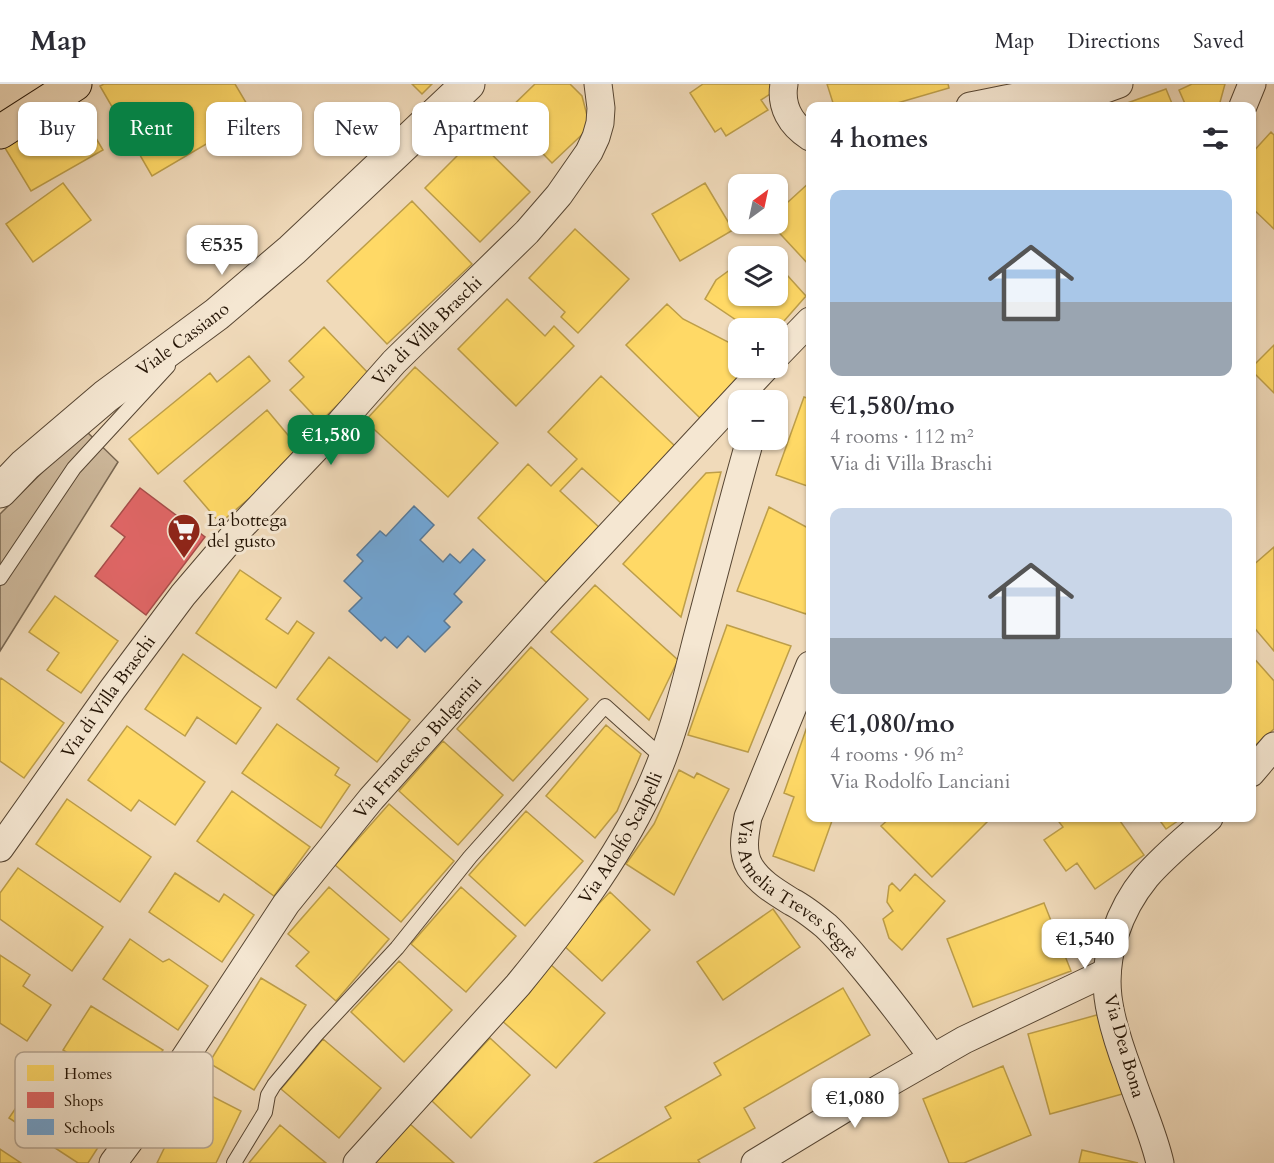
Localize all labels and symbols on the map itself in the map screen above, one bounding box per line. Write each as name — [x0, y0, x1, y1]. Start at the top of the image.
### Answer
north arrow — [728, 174, 788, 234]
pin: €535 — [186, 225, 258, 276]
street label: Via di Villa Braschi — [366, 270, 487, 391]
street label: Viale Cassiano — [131, 296, 235, 382]
pin: €1,580 — [282, 415, 380, 466]
place label: La bottega del gusto — [207, 508, 288, 554]
supermarket icon: La bottega del gusto — [166, 512, 202, 559]
street label: Via di Villa Braschi — [55, 630, 161, 763]
street label: Via Francesco Bulgarini — [348, 671, 487, 824]
street label: Via Adolfo Scalpelli — [572, 768, 668, 909]
street label: Via Amelia Treves Segrè — [732, 817, 864, 965]
pin: €1,540 — [1036, 919, 1134, 970]
street label: Via Dea Bona — [1097, 991, 1151, 1101]
legend — [15, 1052, 213, 1148]
text: Homes — [64, 1063, 112, 1085]
pin: €1,080 — [806, 1078, 904, 1129]
text: Shops — [64, 1090, 103, 1112]
text: Schools — [64, 1117, 115, 1139]

